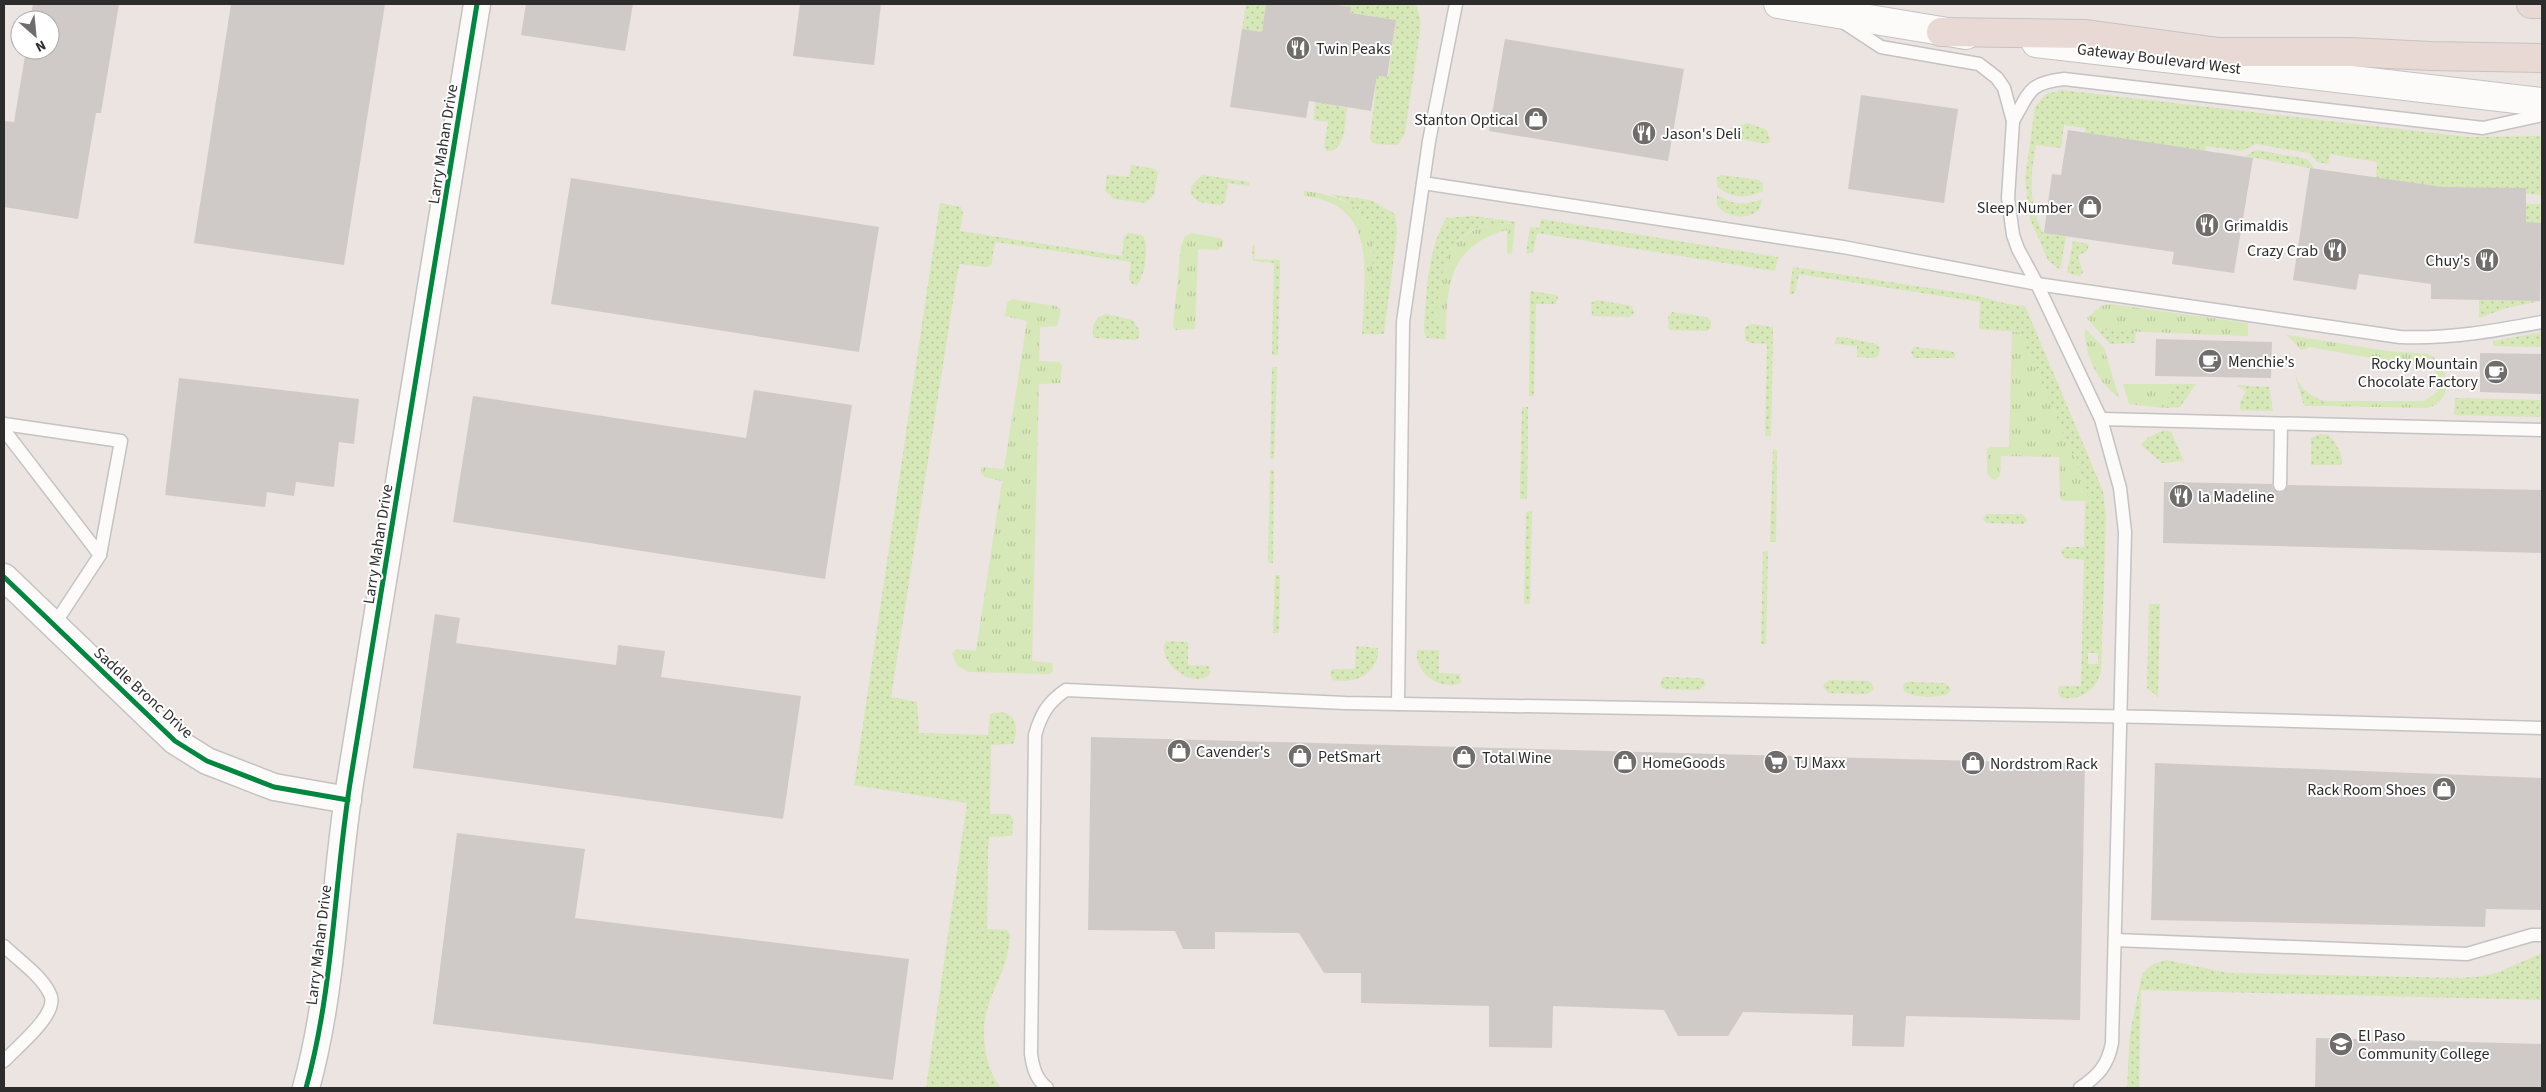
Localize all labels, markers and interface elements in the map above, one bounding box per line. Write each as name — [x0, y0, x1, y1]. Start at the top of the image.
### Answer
north arrow — [10, 10, 60, 60]
text: N — [32, 35, 49, 57]
restaurant icon: Twin Peaks — [1285, 35, 1311, 61]
place label: Twin Peaks — [1316, 38, 1391, 60]
street label: Gateway Boulevard West — [2076, 38, 2243, 80]
street label: Larry Mahan Drive — [423, 83, 463, 206]
shop icon: Stanton Optical — [1523, 106, 1549, 132]
place label: Stanton Optical — [1414, 109, 1518, 131]
restaurant icon: Jason's Deli — [1631, 120, 1657, 146]
place label: Jason's Deli — [1662, 123, 1741, 145]
shop icon: Sleep Number — [2077, 194, 2103, 220]
place label: Sleep Number — [1977, 197, 2072, 219]
restaurant icon: Grimaldis — [2194, 212, 2220, 238]
place label: Grimaldis — [2224, 215, 2289, 237]
restaurant icon: Crazy Crab — [2322, 237, 2348, 263]
place label: Crazy Crab — [2247, 240, 2318, 262]
restaurant icon: Chuy's — [2474, 247, 2500, 273]
place label: Chuy's — [2426, 250, 2470, 272]
cafe icon: Menchie's — [2197, 348, 2223, 374]
place label: Menchie's — [2228, 351, 2295, 373]
place label: Rocky Mountain Chocolate Factory — [2358, 353, 2479, 393]
cafe icon: Rocky Mountain Chocolate Factory — [2483, 359, 2509, 385]
street label: Larry Mahan Drive — [358, 483, 398, 606]
restaurant icon: la Madeline — [2168, 483, 2194, 509]
place label: la Madeline — [2198, 486, 2275, 508]
street label: Saddle Bronc Drive — [89, 642, 198, 743]
shop icon: Cavender's — [1166, 738, 1192, 764]
place label: Cavender's — [1196, 741, 1270, 763]
shop icon: PetSmart — [1287, 743, 1313, 769]
shop icon: Total Wine — [1451, 744, 1477, 770]
place label: PetSmart — [1318, 746, 1381, 768]
place label: Total Wine — [1482, 747, 1552, 769]
shop icon: HomeGoods — [1612, 749, 1638, 775]
supermarket icon: TJ Maxx — [1763, 749, 1789, 775]
shop icon: Nordstrom Rack — [1960, 750, 1986, 776]
place label: HomeGoods — [1642, 752, 1725, 774]
place label: TJ Maxx — [1794, 752, 1845, 774]
place label: Nordstrom Rack — [1990, 753, 2098, 775]
shop icon: Rack Room Shoes — [2431, 776, 2457, 802]
place label: Rack Room Shoes — [2307, 779, 2426, 801]
street label: Larry Mahan Drive — [301, 884, 337, 1007]
place label: El Paso Community College — [2358, 1025, 2489, 1065]
school or university icon: El Paso Community College — [2328, 1031, 2354, 1057]

